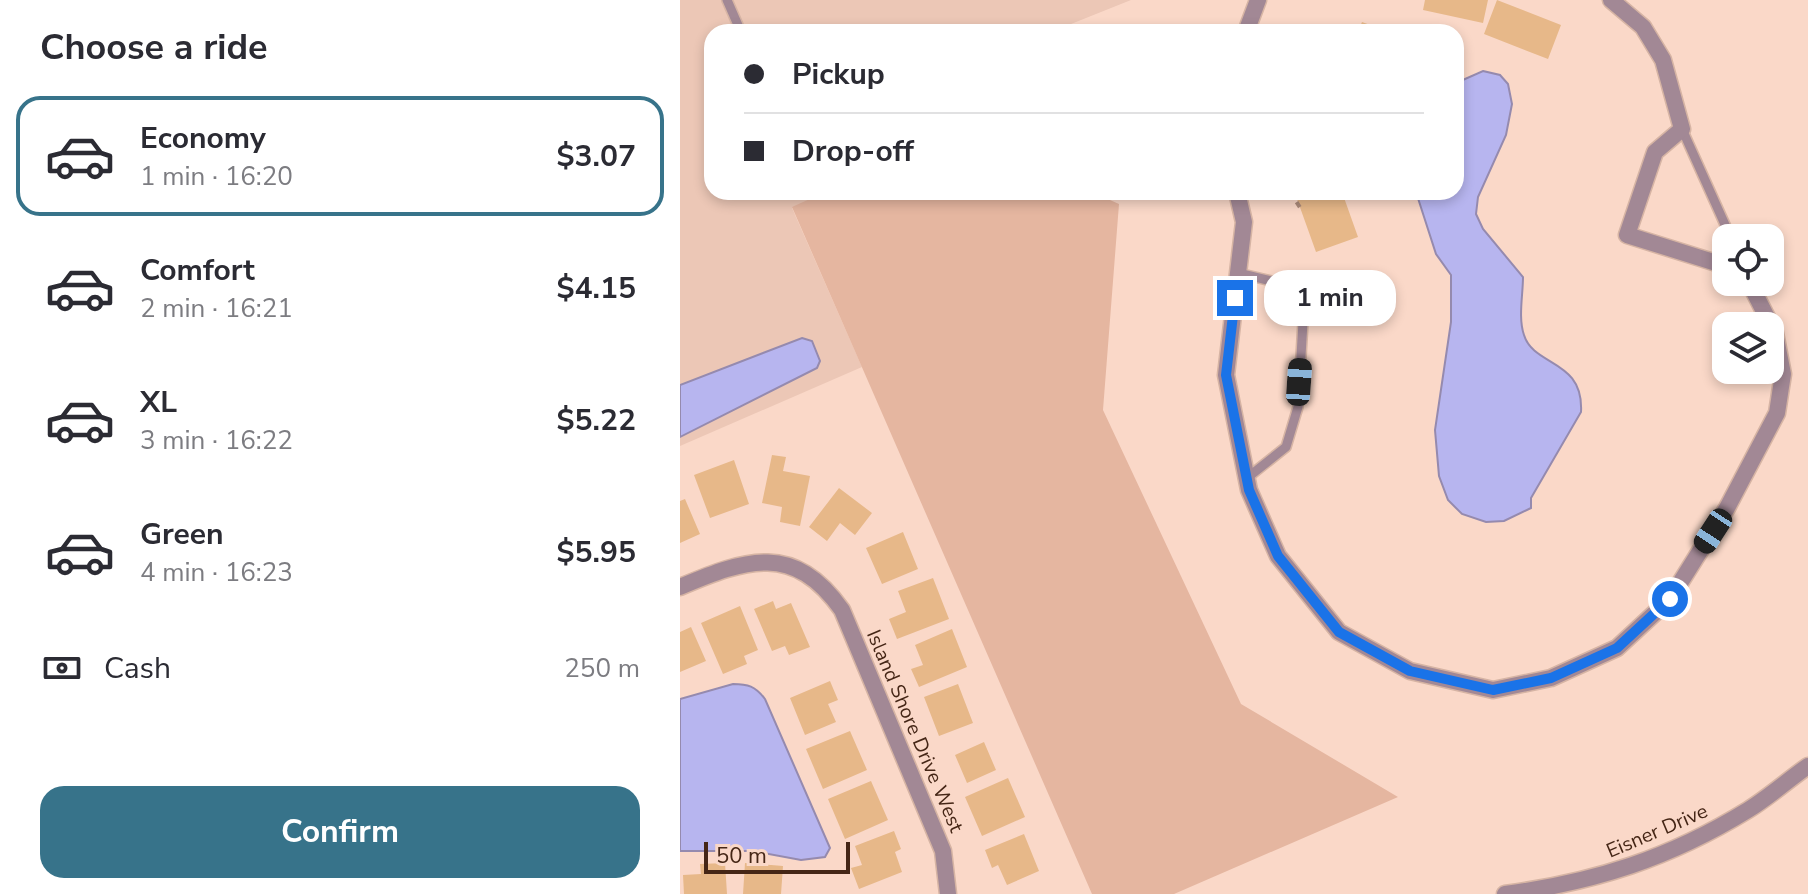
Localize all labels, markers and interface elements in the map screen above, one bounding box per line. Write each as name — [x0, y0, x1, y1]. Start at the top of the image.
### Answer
text: Choose a ride — [40, 23, 268, 72]
text: Pickup — [792, 54, 885, 95]
text: Economy — [140, 118, 266, 159]
icon: car — [44, 120, 116, 192]
text: Drop-off — [792, 131, 914, 172]
text: $3.07 — [557, 136, 636, 177]
text: 1 min · 16:20 — [140, 159, 293, 194]
map controls — [1712, 224, 1784, 384]
button: locate — [1712, 224, 1784, 296]
text: Comfort — [140, 250, 255, 291]
icon: car — [44, 252, 116, 324]
text: $4.15 — [557, 268, 636, 309]
callout: 1 min — [1263, 270, 1395, 326]
route end — [1217, 280, 1253, 316]
text: 1 min — [1296, 280, 1364, 315]
text: 2 min · 16:21 — [140, 291, 293, 326]
button: layers — [1712, 312, 1784, 384]
car — [1285, 357, 1313, 407]
text: XL — [140, 382, 177, 423]
icon: car — [44, 384, 116, 456]
text: $5.22 — [557, 400, 636, 441]
text: 3 min · 16:22 — [140, 423, 293, 458]
car — [1690, 504, 1736, 558]
text: Green — [140, 514, 224, 555]
icon: car — [44, 516, 116, 588]
text: $5.95 — [557, 532, 636, 573]
text: 4 min · 16:23 — [140, 555, 293, 590]
route start — [1652, 581, 1688, 617]
street label: Island Shore Drive West — [860, 626, 970, 837]
icon: cash — [40, 646, 84, 690]
text: Cash — [104, 648, 171, 689]
text: 250 m — [564, 651, 640, 686]
button: Confirm — [40, 786, 640, 878]
street label: Eisner Drive — [1602, 798, 1712, 864]
scale bar — [704, 838, 850, 874]
text: 50 m — [716, 841, 767, 871]

